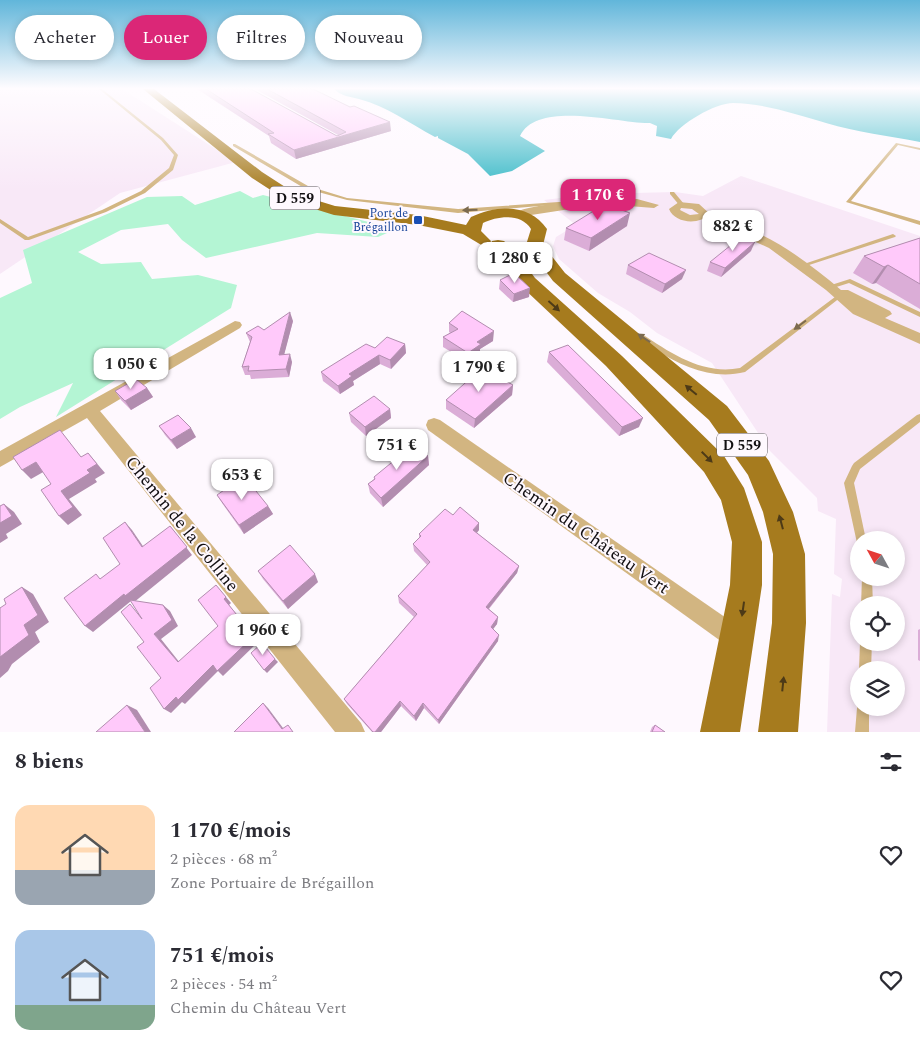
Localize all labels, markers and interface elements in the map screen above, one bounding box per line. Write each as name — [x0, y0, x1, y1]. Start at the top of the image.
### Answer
chip: Acheter — [15, 15, 114, 60]
chip: Louer — [124, 15, 207, 60]
chip: Filtres — [217, 15, 305, 60]
chip: Nouveau — [315, 15, 422, 60]
pin: 1 170 € — [552, 178, 644, 221]
text: 1 170 € — [572, 183, 624, 207]
road number: D 559 — [270, 187, 320, 210]
place label: Port de Brégaillon — [353, 204, 408, 237]
one-way arrow — [461, 207, 477, 215]
pin: 882 € — [698, 210, 768, 252]
marker: Port de Brégaillon — [412, 214, 424, 226]
text: 882 € — [713, 214, 753, 238]
pin: 1 280 € — [469, 242, 561, 284]
text: 1 280 € — [489, 246, 541, 270]
one-way arrow — [547, 300, 559, 312]
one-way arrow — [794, 320, 807, 331]
one-way arrow — [637, 333, 650, 343]
pin: 1 050 € — [85, 348, 177, 390]
pin: 1 790 € — [433, 350, 525, 393]
text: 1 050 € — [105, 352, 157, 376]
text: 1 790 € — [453, 355, 505, 379]
one-way arrow — [686, 384, 698, 396]
pin: 751 € — [362, 428, 432, 471]
text: 751 € — [377, 433, 417, 457]
road number: D 559 — [717, 434, 767, 456]
street label: Chemin de la Colline — [119, 450, 245, 598]
one-way arrow — [701, 450, 713, 462]
pin: 653 € — [207, 458, 277, 501]
text: 653 € — [222, 463, 262, 487]
street label: Chemin du Château Vert — [497, 465, 675, 601]
one-way arrow — [777, 515, 785, 530]
north arrow — [850, 531, 905, 586]
map controls — [850, 531, 905, 716]
button: locate — [850, 596, 905, 651]
one-way arrow — [738, 601, 746, 617]
pin: 1 960 € — [217, 614, 309, 656]
text: 1 960 € — [237, 618, 289, 642]
button: layers — [850, 661, 905, 716]
one-way arrow — [779, 675, 787, 691]
text: 8 biens — [15, 746, 84, 778]
icon: filters — [877, 748, 905, 776]
text: 1 170 €/mois — [170, 815, 291, 847]
icon: home — [55, 825, 115, 885]
icon: heart — [877, 841, 905, 869]
text: 2 pièces · 68 m² — [170, 847, 277, 871]
text: Zone Portuaire de Brégaillon — [170, 871, 374, 895]
text: 751 €/mois — [170, 940, 274, 972]
icon: home — [55, 950, 115, 1010]
icon: heart — [877, 966, 905, 994]
text: 2 pièces · 54 m² — [170, 972, 277, 996]
text: Chemin du Château Vert — [170, 996, 346, 1020]

